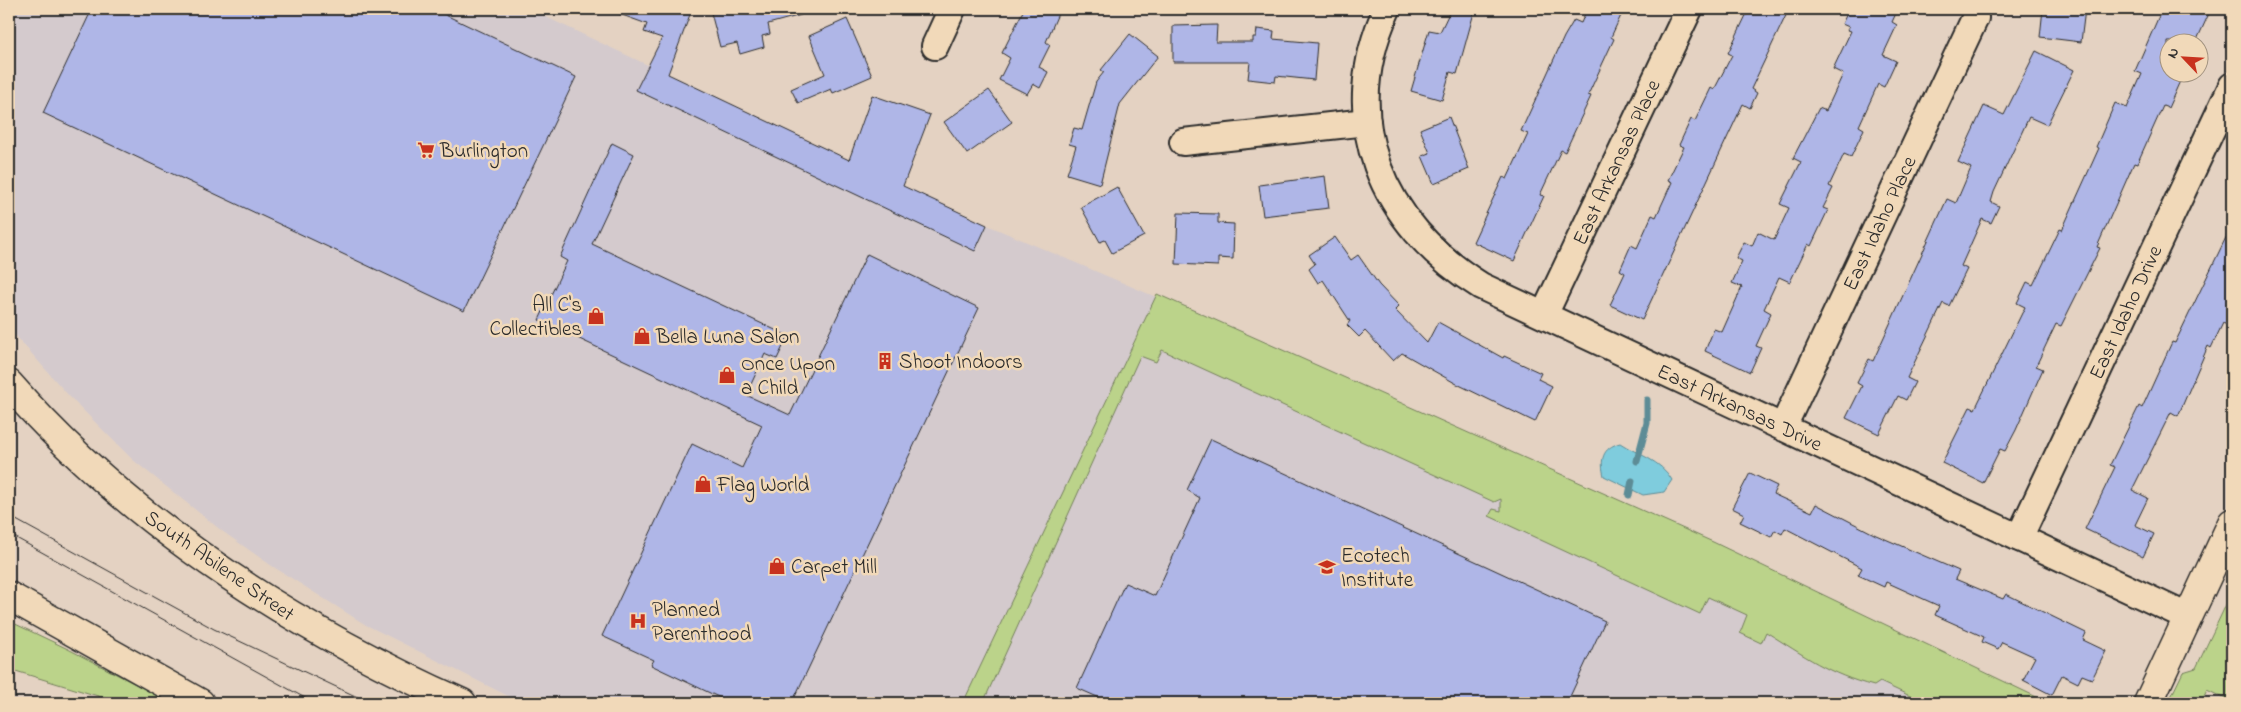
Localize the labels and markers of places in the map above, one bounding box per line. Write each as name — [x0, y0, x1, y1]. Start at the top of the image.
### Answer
place label: Burlington — [439, 137, 528, 169]
supermarket icon: Burlington — [416, 140, 436, 160]
place label: All C's Collectibles — [489, 291, 582, 345]
shop icon: All C's Collectibles — [586, 306, 606, 326]
place label: Bella Luna Salon — [655, 323, 799, 353]
shop icon: Bella Luna Salon — [632, 326, 652, 346]
place label: Shoot Indoors — [899, 348, 1023, 378]
place label: Once Upon a Child — [741, 350, 835, 404]
building icon: Shoot Indoors — [875, 351, 895, 371]
shop icon: Once Upon a Child — [717, 365, 737, 385]
place label: Flag World — [716, 471, 809, 503]
shop icon: Flag World — [693, 474, 713, 494]
place label: Ecotech Institute — [1341, 542, 1414, 596]
place label: Carpet Mill — [791, 553, 877, 583]
shop icon: Carpet Mill — [767, 556, 787, 576]
school or university icon: Ecotech Institute — [1317, 557, 1337, 577]
place label: Planned Parenthood — [652, 596, 751, 650]
hospital icon: Planned Parenthood — [628, 611, 648, 631]

